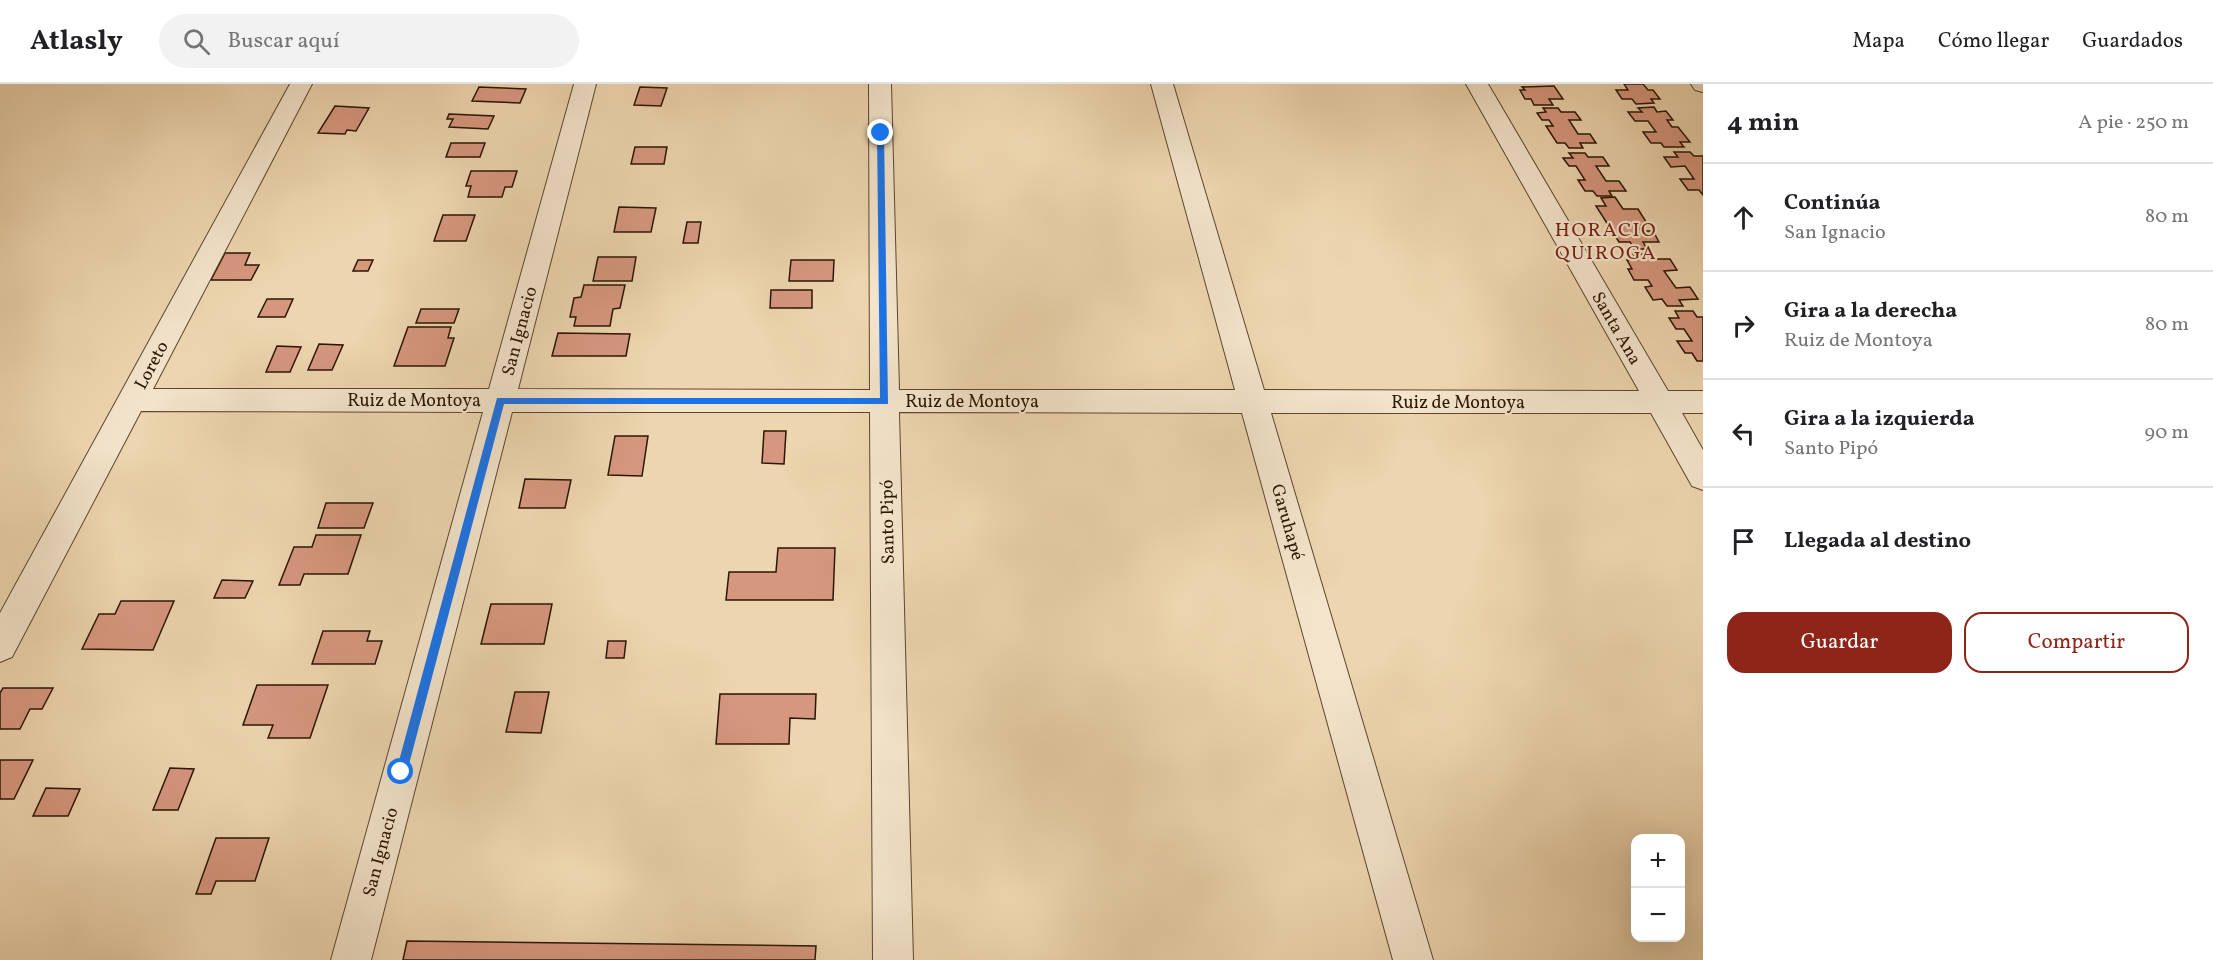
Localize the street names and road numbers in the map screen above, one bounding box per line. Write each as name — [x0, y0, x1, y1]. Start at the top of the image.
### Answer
street label: San Ignacio — [497, 284, 544, 379]
street label: Santa Ana — [1585, 287, 1647, 370]
street label: Loreto — [129, 337, 175, 394]
street label: Ruiz de Montoya — [347, 389, 481, 414]
street label: Ruiz de Montoya — [905, 390, 1039, 415]
street label: Ruiz de Montoya — [1391, 391, 1525, 416]
street label: Santo Pipó — [875, 479, 902, 565]
street label: Garuhapé — [1264, 481, 1309, 564]
street label: San Ignacio — [358, 805, 405, 900]

